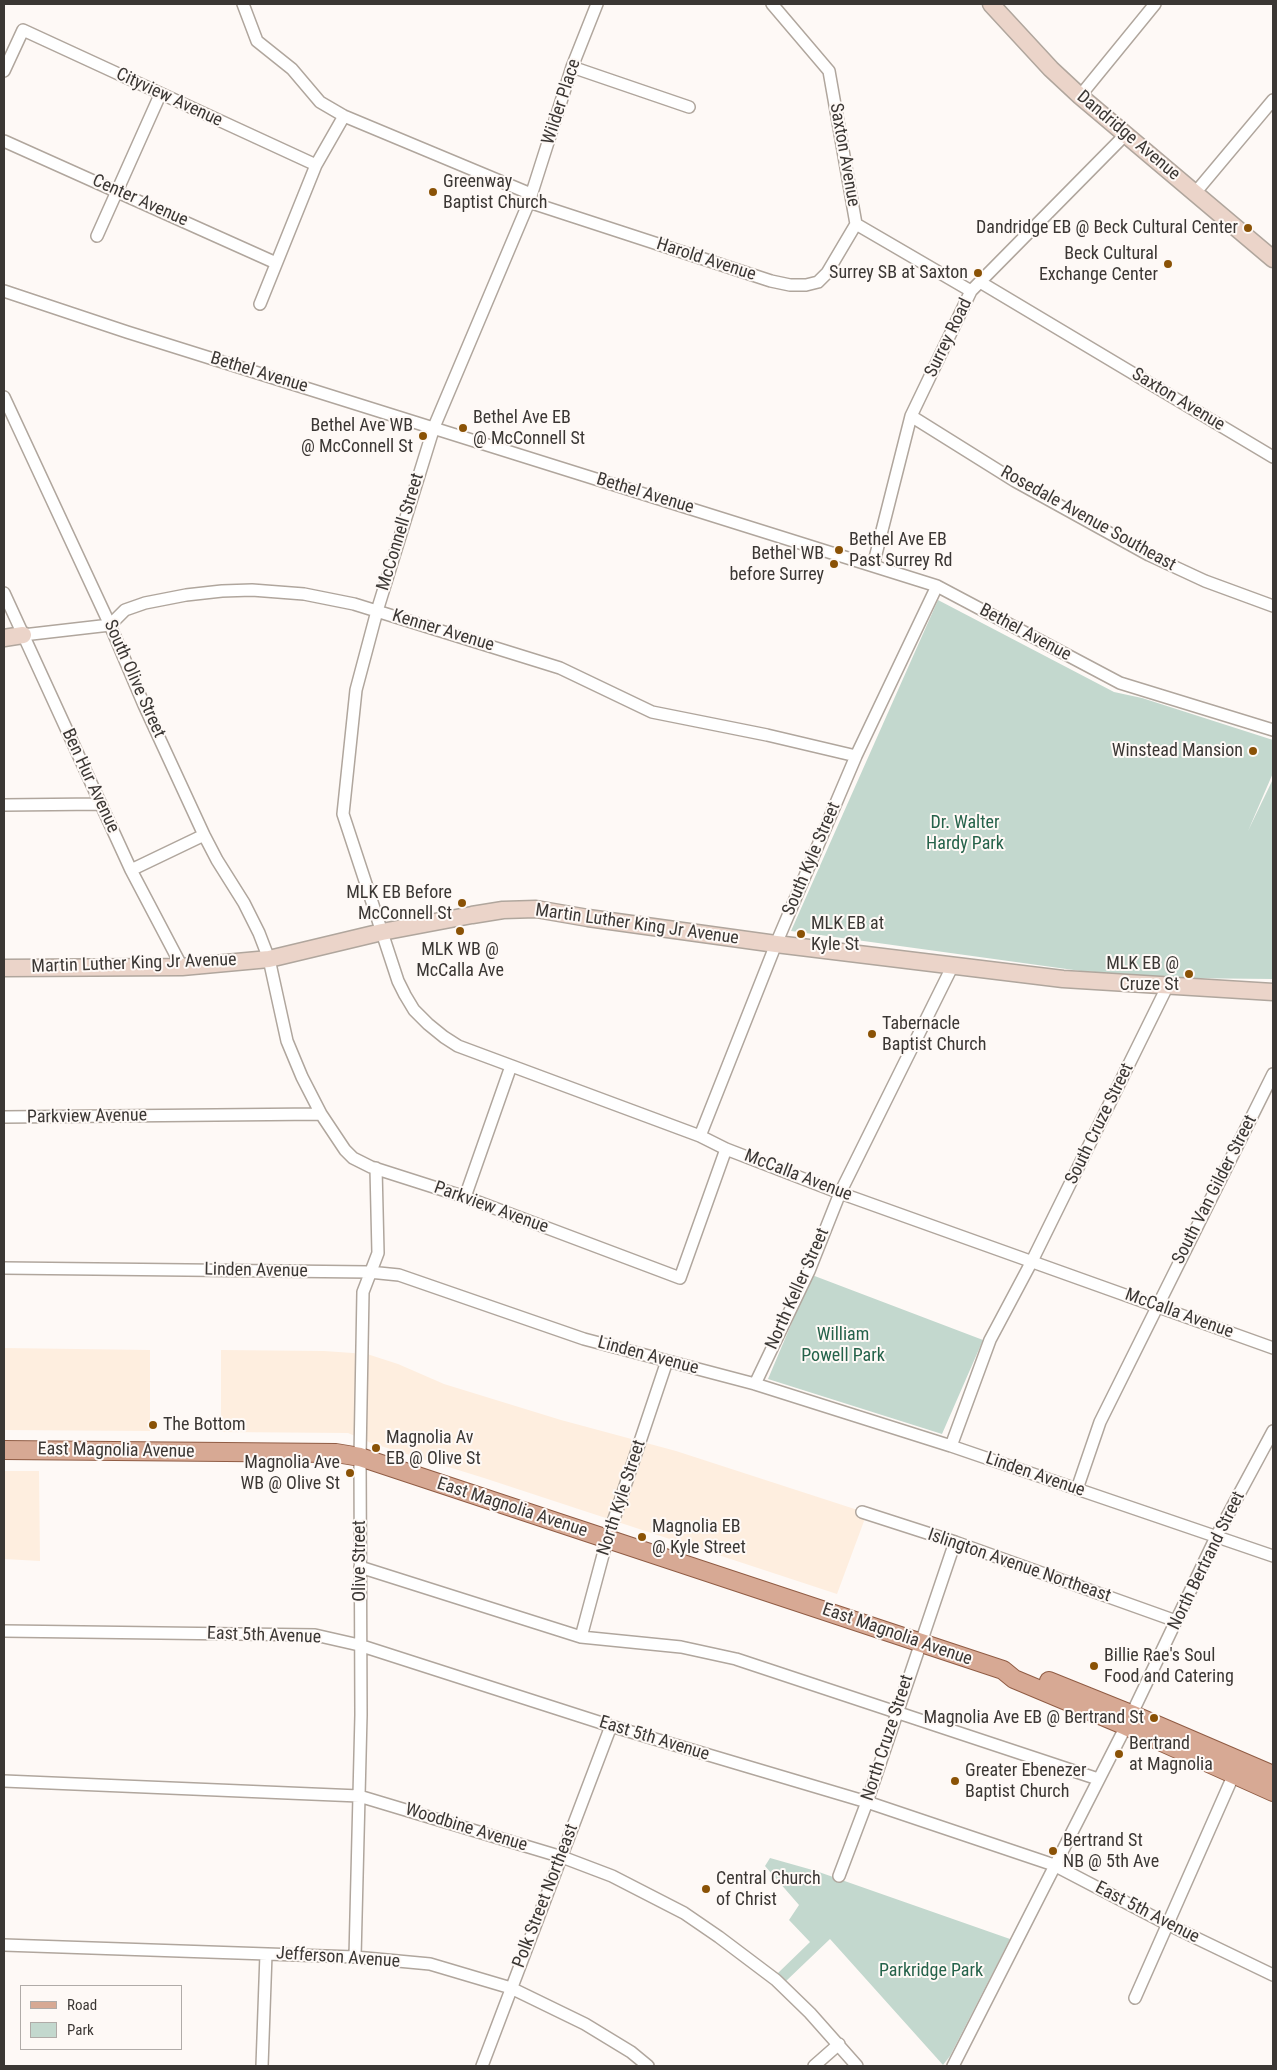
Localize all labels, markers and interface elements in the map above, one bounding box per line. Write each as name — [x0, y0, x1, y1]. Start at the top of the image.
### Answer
street label: Wilder Place — [538, 57, 586, 147]
street label: Cityview Avenue — [112, 64, 226, 132]
street label: Dandridge Avenue — [1072, 86, 1184, 186]
street label: Saxton Avenue — [824, 102, 864, 208]
street label: Center Avenue — [89, 170, 191, 232]
place label: Greenway Baptist Church — [443, 171, 547, 213]
marker: Greenway Baptist Church — [427, 186, 439, 198]
place label: Dandridge EB @ Beck Cultural Center — [976, 217, 1238, 239]
marker: Dandridge EB @ Beck Cultural Center — [1242, 222, 1254, 234]
street label: Harold Avenue — [654, 234, 758, 286]
place label: Beck Cultural Exchange Center — [1039, 243, 1158, 286]
marker: Beck Cultural Exchange Center — [1162, 258, 1174, 270]
place label: Surrey SB at Saxton — [829, 262, 968, 284]
marker: Surrey SB at Saxton — [972, 267, 984, 279]
street label: Surrey Road — [921, 295, 977, 381]
street label: Bethel Avenue — [208, 348, 310, 398]
street label: Saxton Avenue — [1128, 364, 1228, 436]
place label: Bethel Ave EB @ McConnell St — [473, 407, 585, 449]
place label: Bethel Ave WB @ McConnell St — [301, 415, 413, 458]
marker: Bethel Ave EB @ McConnell St — [457, 422, 469, 434]
marker: Bethel Ave WB @ McConnell St — [417, 430, 429, 442]
street label: Rosedale Avenue Southeast — [997, 462, 1179, 576]
street label: Bethel Avenue — [594, 469, 696, 519]
street label: McConnell Street — [373, 471, 429, 593]
place label: Bethel Ave EB Past Surrey Rd — [849, 529, 952, 572]
place label: Bethel WB before Surrey — [729, 543, 824, 586]
marker: Bethel Ave EB Past Surrey Rd — [833, 544, 845, 556]
marker: Bethel WB before Surrey — [828, 558, 840, 570]
street label: Bethel Avenue — [975, 600, 1075, 666]
street label: Kenner Avenue — [389, 605, 497, 657]
street label: South Olive Street — [98, 617, 170, 741]
street label: Ben Hur Avenue — [56, 725, 124, 837]
place label: Winstead Mansion — [1112, 740, 1243, 762]
marker: Winstead Mansion — [1247, 745, 1259, 757]
street label: South Kyle Street — [778, 799, 846, 919]
park label: Dr. Walter Hardy Park — [926, 812, 1004, 854]
place label: MLK EB Before McConnell St — [346, 882, 452, 924]
marker: MLK EB Before McConnell St — [456, 897, 468, 909]
street label: Martin Luther King Jr Avenue — [534, 900, 740, 950]
place label: MLK EB at Kyle St — [811, 913, 884, 956]
marker: MLK WB @ McCalla Ave — [454, 925, 466, 937]
marker: MLK EB at Kyle St — [795, 928, 807, 940]
place label: MLK WB @ McCalla Ave — [416, 939, 504, 982]
street label: Martin Luther King Jr Avenue — [31, 950, 237, 978]
place label: MLK EB @ Cruze St — [1106, 953, 1179, 996]
marker: MLK EB @ Cruze St — [1183, 968, 1195, 980]
place label: Tabernacle Baptist Church — [882, 1013, 986, 1056]
marker: Tabernacle Baptist Church — [866, 1028, 878, 1040]
street label: South Cruze Street — [1061, 1060, 1139, 1188]
street label: Parkview Avenue — [27, 1105, 147, 1129]
street label: South Van Gilder Street — [1168, 1112, 1262, 1268]
street label: McCalla Avenue — [741, 1146, 855, 1206]
street label: Parkview Avenue — [431, 1177, 551, 1239]
street label: North Keller Street — [762, 1225, 834, 1353]
street label: Linden Avenue — [204, 1259, 308, 1283]
street label: McCalla Avenue — [1122, 1284, 1236, 1344]
park label: William Powell Park — [801, 1324, 885, 1366]
street label: Linden Avenue — [595, 1332, 701, 1380]
place label: The Bottom — [163, 1414, 246, 1436]
marker: The Bottom — [147, 1419, 159, 1431]
place label: Magnolia Av EB @ Olive St — [386, 1427, 481, 1470]
street label: North Kyle Street — [593, 1438, 651, 1558]
street label: East Magnolia Avenue — [37, 1439, 195, 1463]
marker: Magnolia Av EB @ Olive St — [370, 1442, 382, 1454]
street label: Linden Avenue — [983, 1448, 1087, 1502]
place label: Magnolia Ave WB @ Olive St — [240, 1452, 340, 1495]
marker: Magnolia Ave WB @ Olive St — [344, 1467, 356, 1479]
street label: East Magnolia Avenue — [434, 1473, 590, 1543]
street label: North Bertrand Street — [1164, 1488, 1250, 1634]
place label: Magnolia EB @ Kyle Street — [652, 1516, 746, 1558]
street label: Olive Street — [349, 1520, 371, 1602]
street label: Islington Avenue Northeast — [925, 1524, 1113, 1608]
marker: Magnolia EB @ Kyle Street — [636, 1531, 648, 1543]
street label: East Magnolia Avenue — [819, 1599, 975, 1671]
street label: East 5th Avenue — [207, 1623, 321, 1649]
place label: Billie Rae's Soul Food and Catering — [1104, 1645, 1234, 1688]
marker: Billie Rae's Soul Food and Catering — [1088, 1660, 1100, 1672]
street label: North Cruze Street — [857, 1672, 919, 1804]
place label: Magnolia Ave EB @ Bertrand St — [923, 1707, 1144, 1729]
street label: East 5th Avenue — [596, 1712, 712, 1766]
marker: Magnolia Ave EB @ Bertrand St — [1148, 1712, 1160, 1724]
place label: Bertrand at Magnolia — [1129, 1733, 1213, 1776]
marker: Bertrand at Magnolia — [1113, 1748, 1125, 1760]
place label: Greater Ebenezer Baptist Church — [965, 1760, 1086, 1802]
marker: Greater Ebenezer Baptist Church — [949, 1775, 961, 1787]
street label: Woodbine Avenue — [402, 1799, 530, 1857]
street label: Polk Street Northeast — [509, 1821, 583, 1971]
place label: Bertrand St NB @ 5th Ave — [1063, 1830, 1159, 1872]
marker: Bertrand St NB @ 5th Ave — [1047, 1845, 1059, 1857]
place label: Central Church of Christ — [716, 1868, 821, 1910]
street label: East 5th Avenue — [1091, 1877, 1203, 1949]
marker: Central Church of Christ — [700, 1883, 712, 1895]
street label: Jefferson Avenue — [275, 1943, 401, 1973]
park label: Parkridge Park — [879, 1960, 983, 1982]
legend — [20, 1985, 182, 2050]
text: Road — [67, 1996, 97, 2014]
text: Park — [67, 2021, 94, 2039]

